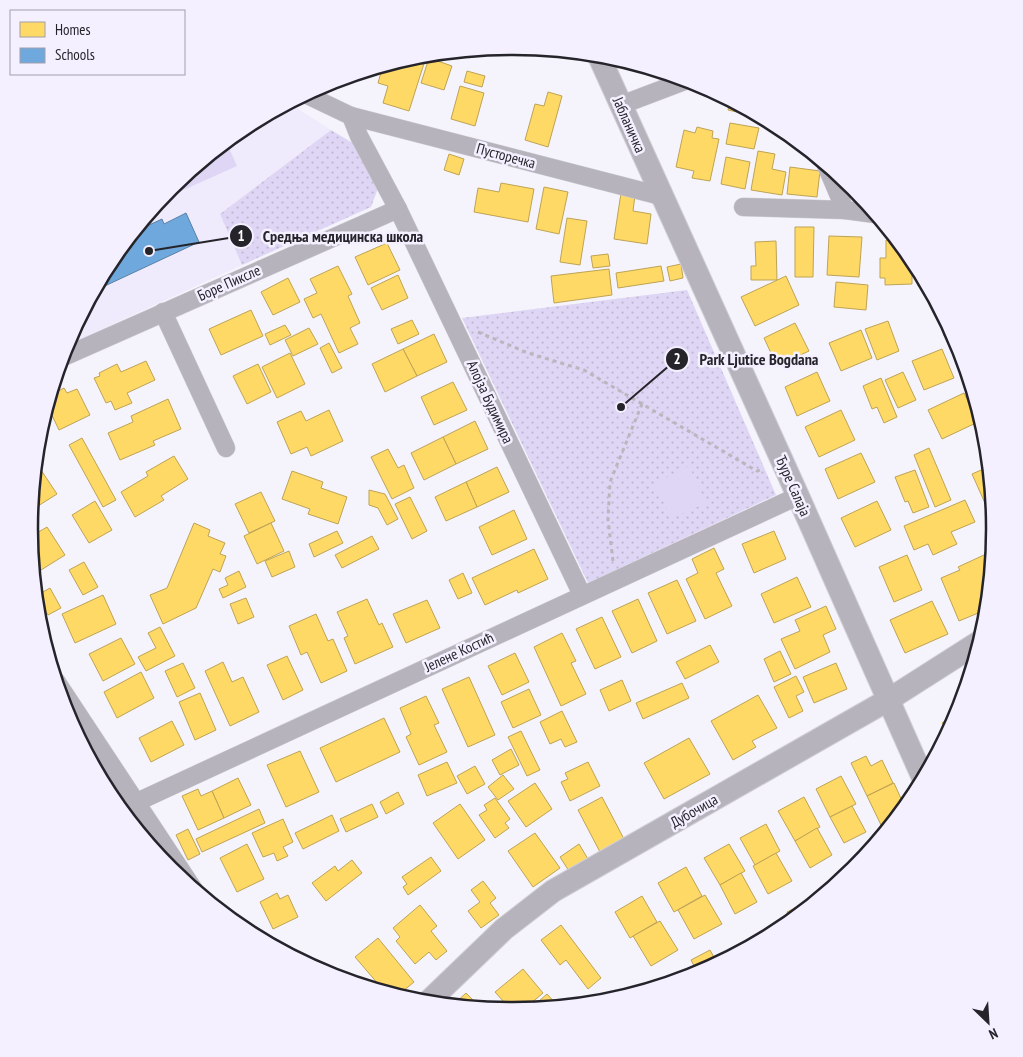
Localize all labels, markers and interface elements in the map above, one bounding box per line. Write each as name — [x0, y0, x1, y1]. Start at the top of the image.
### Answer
legend — [10, 10, 185, 75]
text: Homes — [55, 20, 91, 39]
text: Schools — [55, 45, 95, 64]
street label: Јабланичка — [608, 93, 650, 156]
street label: Пусторечка — [475, 139, 538, 172]
callout: Средња медицинска школа — [228, 220, 434, 251]
text: 1 — [237, 226, 245, 245]
text: Средња медицинска школа — [263, 226, 424, 246]
street label: Боре Пиксле — [194, 260, 263, 305]
callout: Park Ljutice Bogdana — [664, 344, 828, 375]
text: 2 — [673, 349, 681, 368]
text: Park Ljutice Bogdana — [700, 349, 819, 369]
street label: Алојза Будимира — [463, 357, 518, 446]
street label: Ђуре Салаја — [772, 452, 815, 519]
street label: Јелене Костић — [420, 627, 496, 676]
street label: Дубочица — [667, 789, 721, 832]
north arrow — [963, 997, 1013, 1047]
text: N — [986, 1024, 1001, 1044]

